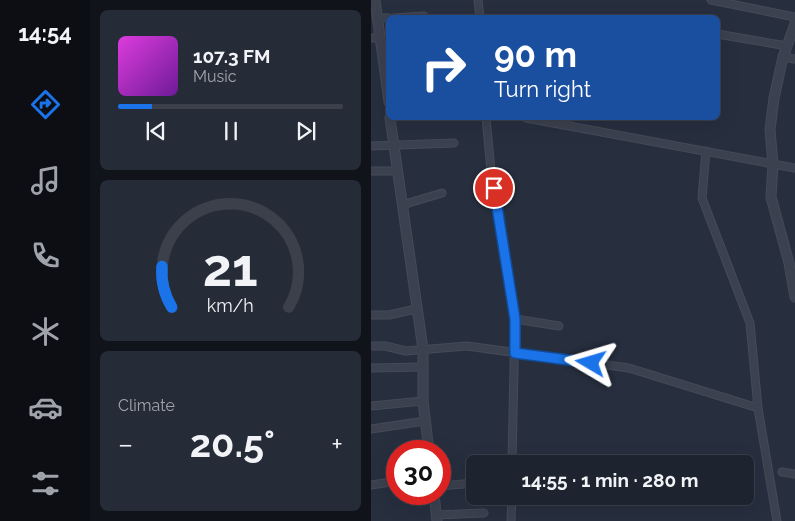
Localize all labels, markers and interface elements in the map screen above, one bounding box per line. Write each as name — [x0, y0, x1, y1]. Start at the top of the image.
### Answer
text: 14:54 — [18, 20, 72, 46]
text: 90 m — [494, 34, 577, 75]
icon: right — [411, 35, 476, 100]
text: 107.3 FM — [193, 45, 270, 67]
text: Music — [193, 67, 237, 86]
text: Turn right — [494, 76, 591, 102]
icon: directions — [28, 87, 63, 122]
icon: previous — [142, 117, 170, 145]
icon: pause — [217, 117, 245, 145]
icon: next — [292, 117, 320, 145]
icon: music — [28, 163, 63, 198]
pin — [473, 167, 515, 209]
icon: arrive — [480, 174, 508, 202]
text: 21 — [203, 237, 258, 298]
icon: phone — [28, 238, 63, 273]
text: km/h — [207, 295, 254, 316]
icon: climate — [28, 314, 63, 349]
position arrow — [564, 336, 616, 388]
icon: car — [28, 390, 63, 425]
text: Climate — [118, 396, 175, 415]
text: 20.5° — [190, 421, 275, 466]
text: − — [118, 428, 133, 461]
text: + — [331, 428, 343, 461]
speed limit sign: 30 — [386, 440, 451, 505]
icon: filters — [28, 466, 63, 501]
text: 14:55 · 1 min · 280 m — [522, 469, 698, 491]

